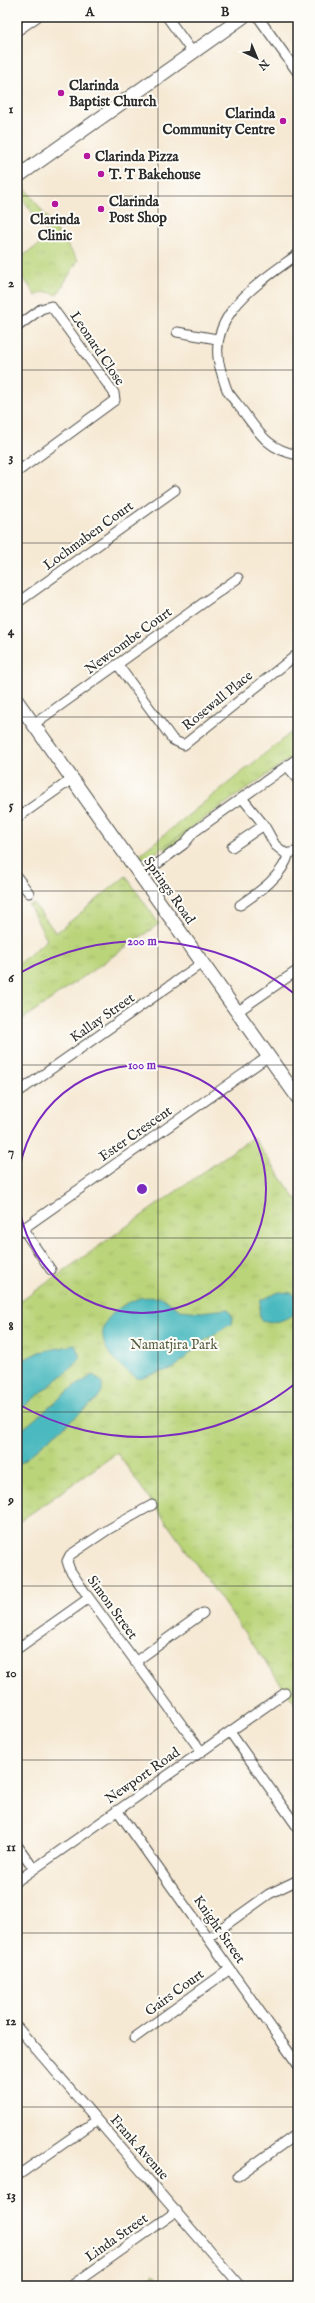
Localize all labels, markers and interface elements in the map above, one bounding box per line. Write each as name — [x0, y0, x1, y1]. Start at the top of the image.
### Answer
text: A — [85, 4, 96, 21]
text: B — [221, 4, 230, 21]
north arrow — [237, 38, 277, 78]
text: N — [255, 55, 272, 73]
place label: Clarinda Baptist Church — [69, 77, 157, 111]
marker: Clarinda Baptist Church — [56, 88, 66, 98]
text: 1 — [9, 101, 14, 118]
place label: Clarinda Community Centre — [163, 105, 276, 139]
marker: Clarinda Community Centre — [278, 116, 288, 126]
place label: Clarinda Pizza — [95, 148, 180, 166]
marker: Clarinda Pizza — [82, 151, 92, 161]
place label: T. T Bakehouse — [108, 166, 201, 184]
marker: T. T Bakehouse — [96, 169, 106, 179]
place label: Clarinda Post Shop — [109, 193, 167, 227]
marker: Clarinda Clinic — [50, 199, 60, 209]
marker: Clarinda Post Shop — [96, 204, 106, 214]
place label: Clarinda Clinic — [30, 211, 81, 245]
text: 2 — [8, 275, 14, 292]
street label: Leonard Close — [66, 308, 129, 390]
text: 3 — [9, 449, 14, 466]
street label: Lochmaben Court — [40, 497, 137, 575]
street label: Newcombe Court — [82, 603, 176, 678]
text: 4 — [8, 623, 15, 640]
street label: Rosewall Place — [179, 666, 257, 735]
text: 5 — [9, 797, 14, 814]
street label: Springs Road — [139, 853, 199, 928]
text: 200 m — [127, 934, 157, 949]
text: 6 — [8, 970, 14, 987]
street label: Kallay Street — [67, 989, 138, 1047]
text: 100 m — [128, 1058, 157, 1073]
street label: Ester Crescent — [96, 1102, 176, 1166]
text: 7 — [8, 1144, 14, 1161]
centre of rings — [135, 1182, 149, 1196]
text: 8 — [8, 1318, 14, 1335]
park label: Namatjira Park — [130, 1336, 218, 1354]
text: 9 — [7, 1492, 14, 1509]
street label: Simon Street — [83, 1572, 141, 1643]
text: 10 — [5, 1665, 17, 1682]
street label: Newport Road — [102, 1743, 184, 1808]
text: 11 — [6, 1839, 16, 1856]
street label: Knight Street — [189, 1892, 249, 1967]
street label: Gairs Court — [141, 1965, 208, 2020]
text: 12 — [6, 2013, 16, 2030]
street label: Frank Avenue — [106, 2111, 173, 2184]
text: 13 — [6, 2187, 16, 2204]
street label: Linda Street — [82, 2210, 152, 2266]

